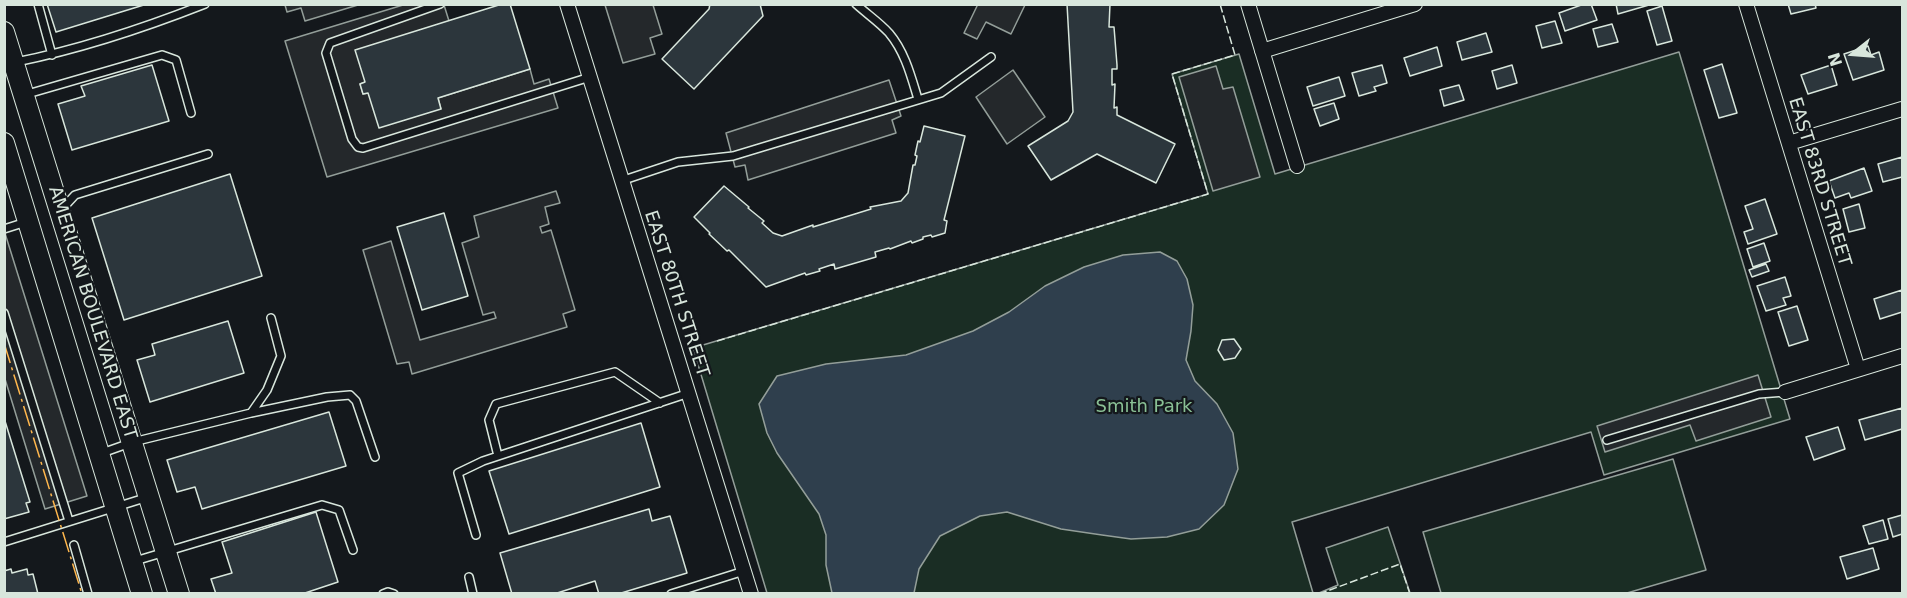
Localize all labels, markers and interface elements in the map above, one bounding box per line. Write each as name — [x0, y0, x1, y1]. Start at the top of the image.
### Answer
north arrow — [1823, 24, 1883, 84]
text: N — [1824, 50, 1846, 69]
street label: EAST 83RD STREET — [1783, 95, 1855, 269]
street label: AMERICAN BOULEVARD EAST — [43, 184, 141, 442]
street label: EAST 80TH STREET — [639, 208, 713, 380]
park label: Smith Park — [1095, 396, 1193, 418]

